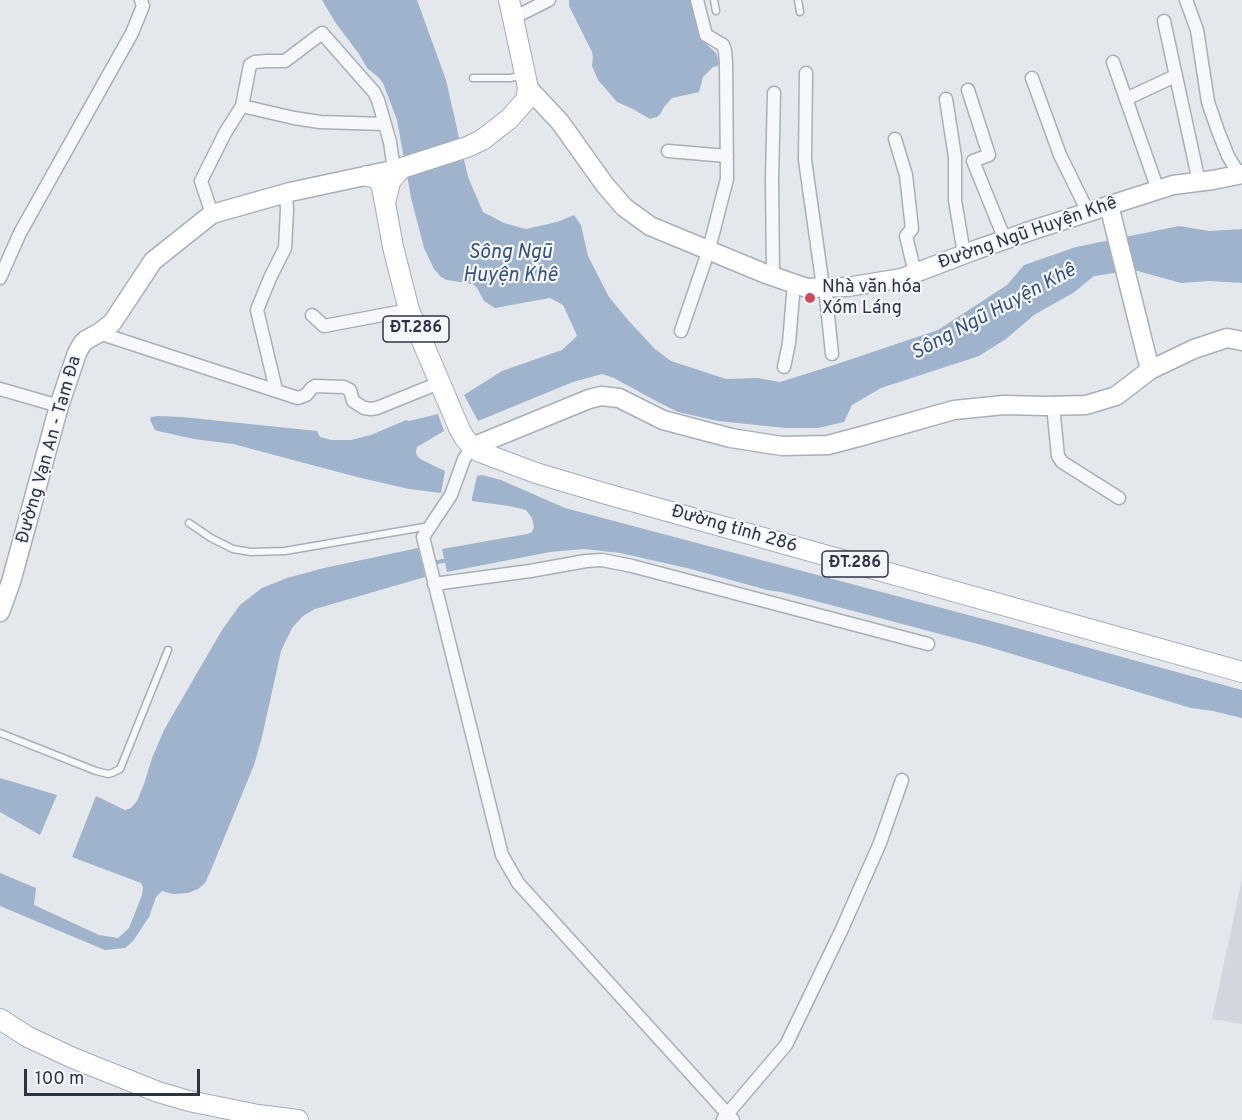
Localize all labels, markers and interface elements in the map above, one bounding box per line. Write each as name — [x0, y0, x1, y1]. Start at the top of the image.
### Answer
street label: Đường Ngũ Huyện Khê — [936, 193, 1120, 275]
water label: Sông Ngũ Huyện Khê — [463, 242, 557, 289]
water label: Sông Ngũ Huyện Khê — [908, 259, 1080, 367]
place label: Nhà văn hóa Xóm Láng — [822, 277, 921, 320]
marker: Nhà văn hóa Xóm Láng — [803, 291, 817, 305]
road number: ĐT.286 — [383, 316, 449, 342]
street label: Đường Vạn An - Tam Đa — [13, 354, 87, 546]
street label: Đường tỉnh 286 — [668, 502, 800, 558]
road number: ĐT.286 — [822, 551, 888, 577]
scale bar — [27, 1057, 202, 1095]
text: 100 m — [35, 1068, 84, 1091]

